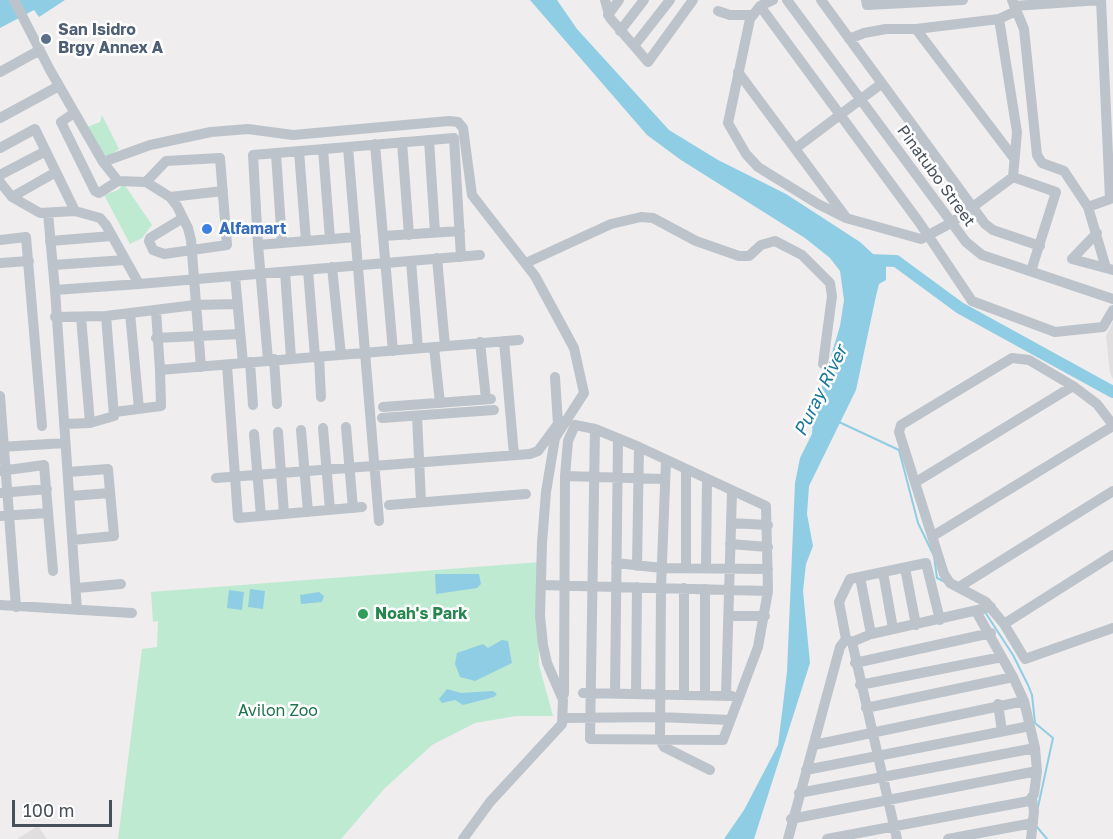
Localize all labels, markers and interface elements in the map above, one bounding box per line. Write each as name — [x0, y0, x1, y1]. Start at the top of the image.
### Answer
place label: San Isidro Brgy Annex A — [58, 20, 163, 58]
marker: San Isidro Brgy Annex A — [39, 32, 53, 46]
street label: Pinatubo Street — [893, 122, 979, 230]
place label: Alfamart — [219, 219, 286, 239]
marker: Alfamart — [200, 222, 214, 236]
water label: Puray River — [790, 342, 852, 440]
place label: Noah's Park — [375, 604, 468, 624]
marker: Noah's Park — [356, 607, 370, 621]
park label: Avilon Zoo — [238, 701, 318, 721]
scale bar — [15, 788, 116, 826]
text: 100 m — [23, 799, 74, 821]

